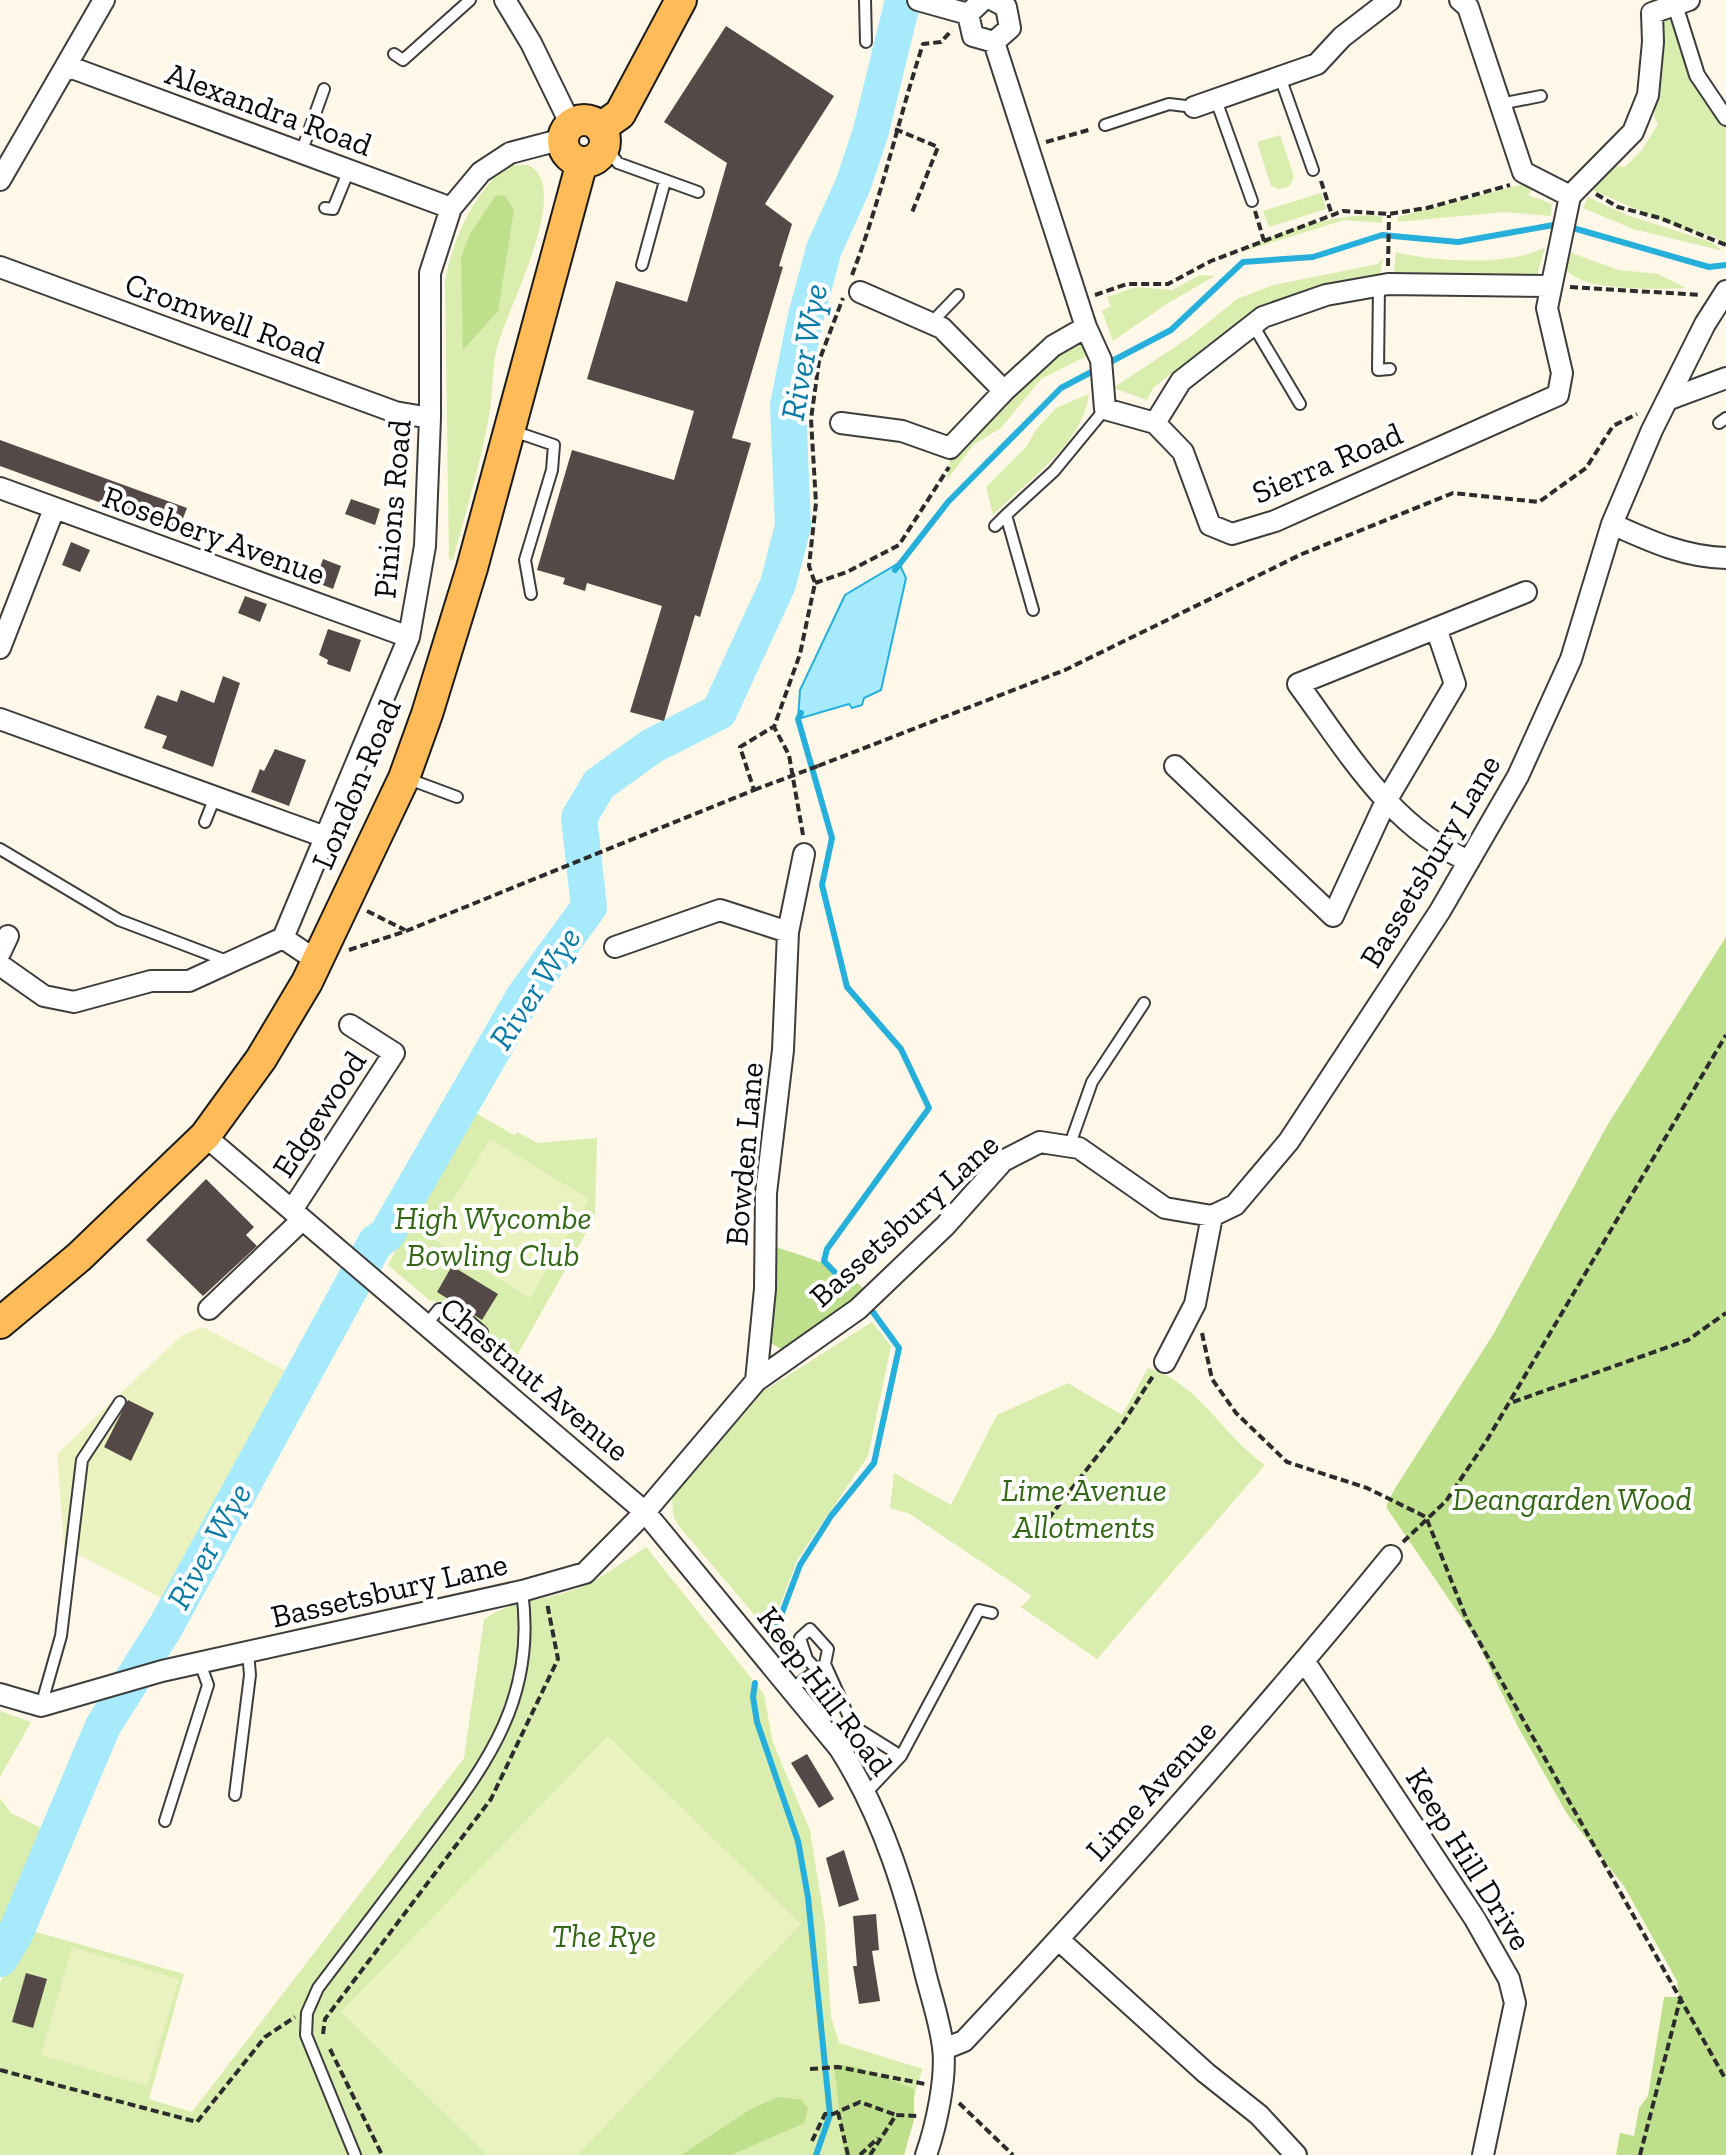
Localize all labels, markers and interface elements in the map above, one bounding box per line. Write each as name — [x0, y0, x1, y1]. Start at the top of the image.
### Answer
street label: Alexandra Road — [161, 54, 378, 164]
street label: Cromwell Road — [120, 264, 330, 372]
water label: River Wye — [772, 281, 836, 423]
street label: Sierra Road — [1246, 414, 1408, 512]
street label: Pinions Road — [365, 418, 419, 600]
street label: Rosebery Avenue — [98, 477, 330, 593]
street label: London Road — [303, 693, 409, 875]
street label: Bassetsbury Lane — [1352, 748, 1508, 974]
water label: River Wye — [480, 919, 590, 1057]
street label: Edgewood — [264, 1043, 374, 1184]
street label: Bowden Lane — [717, 1061, 771, 1247]
street label: Bassetsbury Lane — [802, 1125, 1006, 1315]
park label: High Wycombe Bowling Club — [394, 1199, 592, 1274]
street label: Chestnut Avenue — [433, 1289, 637, 1469]
park label: Lime Avenue Allotments — [1001, 1471, 1167, 1546]
water label: River Wye — [158, 1476, 260, 1616]
park label: Deangarden Wood — [1452, 1480, 1692, 1518]
street label: Bassetsbury Lane — [267, 1544, 511, 1636]
street label: Keep Hill Road — [749, 1599, 901, 1783]
street label: Lime Avenue — [1078, 1712, 1224, 1868]
street label: Keep Hill Drive — [1398, 1761, 1540, 1957]
park label: The Rye — [552, 1917, 656, 1955]

